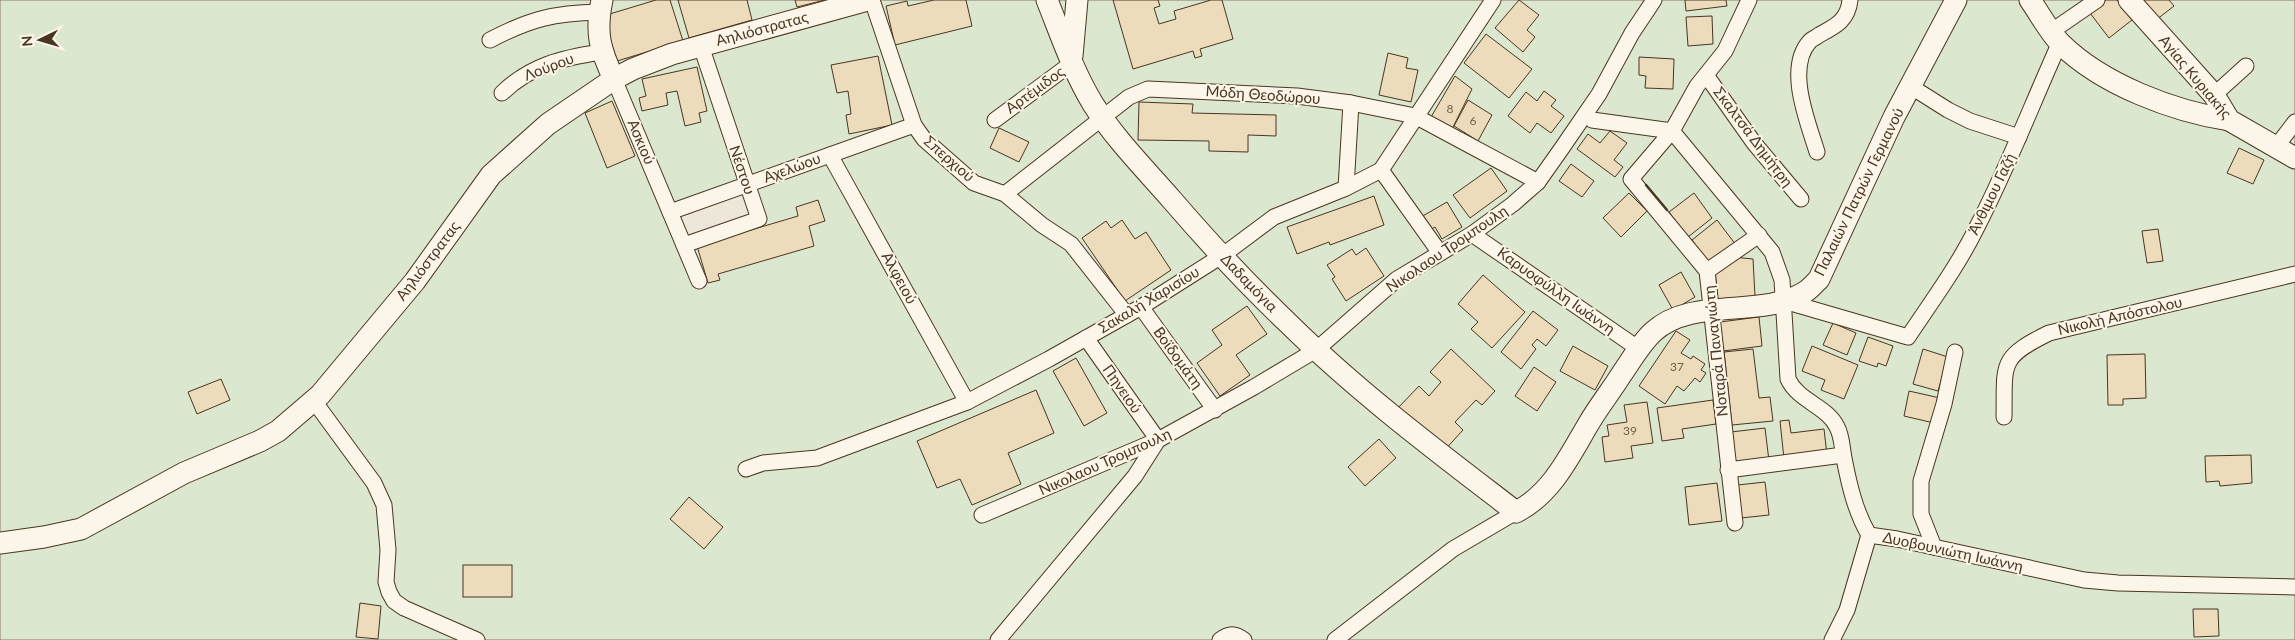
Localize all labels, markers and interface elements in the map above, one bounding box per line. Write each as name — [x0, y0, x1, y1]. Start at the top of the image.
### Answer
street label: Αηλιόστρατας — [714, 7, 810, 49]
north arrow — [15, 15, 65, 65]
street label: Αγίας Κυριακής — [2156, 31, 2236, 122]
text: N — [18, 35, 35, 47]
street label: Λούρου — [521, 48, 576, 84]
street label: Αρτέμιδος — [1001, 62, 1067, 117]
street label: Μόδη Θεοδώρου — [1205, 81, 1321, 107]
street label: Σκαλτσά Δημήτρη — [1710, 83, 1797, 190]
house number: 8 — [1447, 101, 1454, 116]
street label: Παλαιών Πατρών Γερμανού — [1809, 104, 1907, 279]
house number: 6 — [1470, 113, 1477, 128]
street label: Ασκιού — [624, 116, 659, 167]
street label: Σπερχιού — [921, 131, 979, 185]
street label: Νέστου — [726, 143, 760, 196]
street label: Αχελώου — [761, 148, 823, 186]
street label: Άνθιμου Γαζή — [1964, 150, 2019, 237]
street label: Νικολαου Τρομπουλη — [1382, 201, 1511, 296]
street label: Αηλιόστρατας — [391, 217, 463, 304]
street label: Καρυοφύλλη Ιωάννη — [1494, 243, 1619, 338]
street label: Αλφειού — [878, 248, 921, 307]
street label: Δαδαμόγια — [1218, 249, 1282, 315]
street label: Σακαλή Χαρισίου — [1095, 262, 1202, 336]
street label: Νοταρά Παναγιώτη — [1699, 285, 1731, 418]
street label: Νικολή Απόστολου — [2056, 292, 2184, 338]
street label: Βοϊδομάτη — [1150, 323, 1207, 392]
house number: 37 — [1670, 359, 1684, 374]
street label: Πηνειού — [1100, 361, 1146, 416]
house number: 39 — [1623, 423, 1637, 438]
street label: Νικολαου Τρομπουλη — [1036, 424, 1173, 498]
street label: Δυοβουνιώτη Ιωάννη — [1881, 527, 2025, 575]

